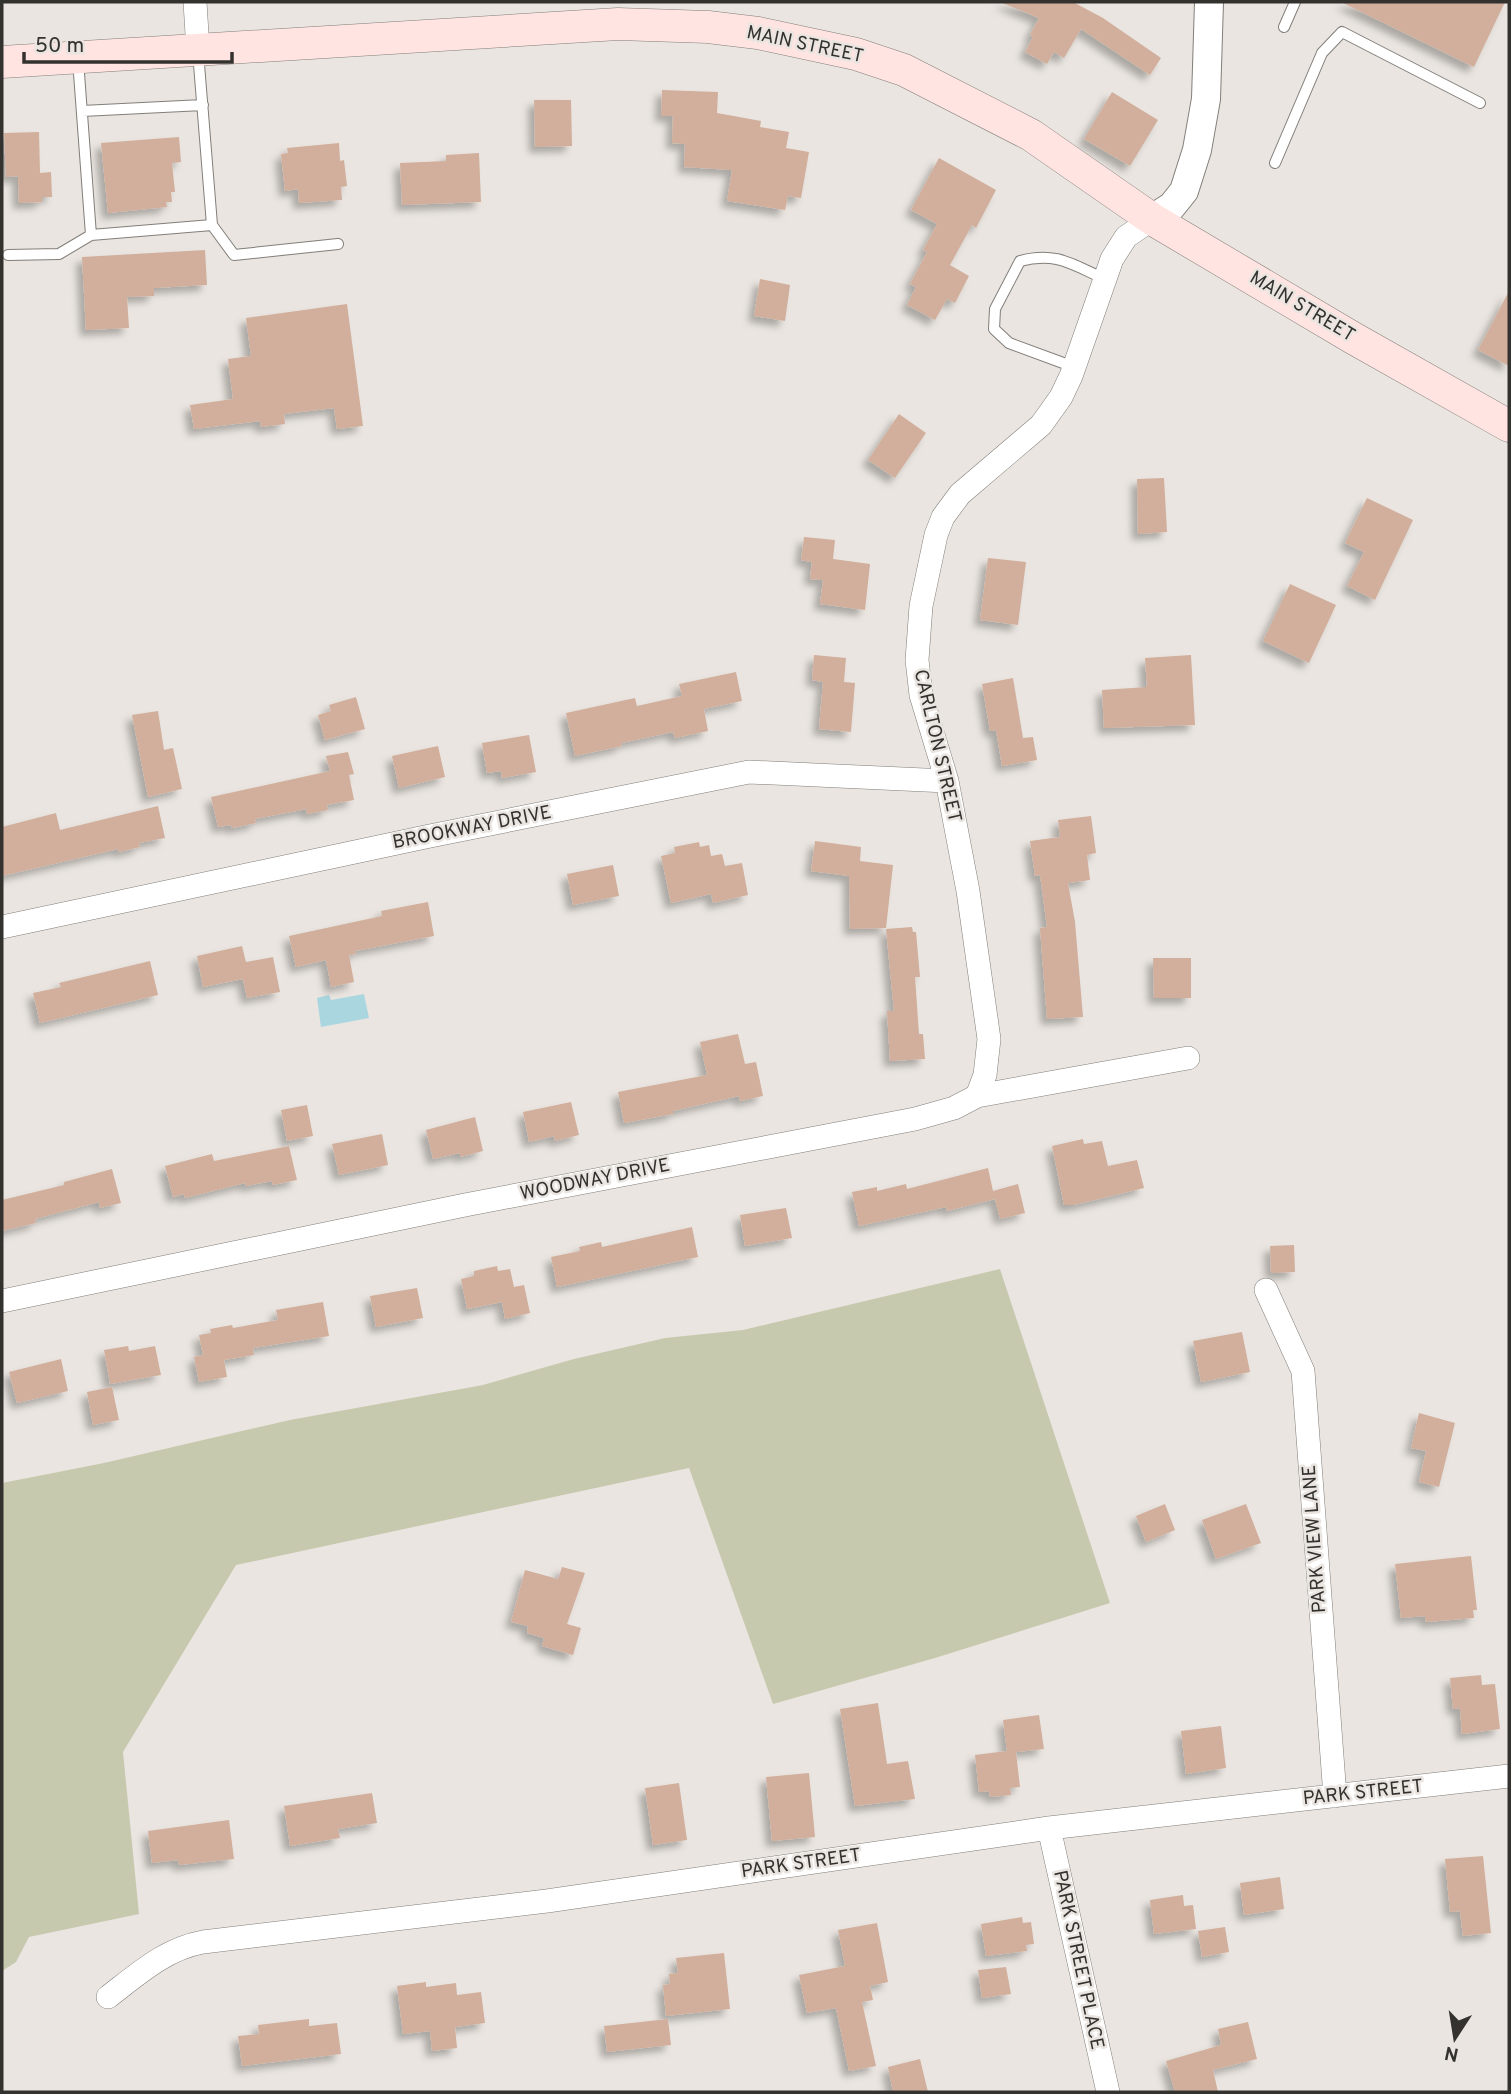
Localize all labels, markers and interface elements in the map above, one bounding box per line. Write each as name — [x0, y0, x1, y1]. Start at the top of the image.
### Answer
scale bar — [24, 21, 233, 65]
street label: MAIN STREET — [744, 21, 866, 69]
text: 50 m — [35, 33, 84, 60]
street label: MAIN STREET — [1245, 266, 1359, 348]
street label: CARLTON STREET — [908, 667, 966, 825]
street label: BROOKWAY DRIVE — [390, 801, 554, 855]
street label: WOODWAY DRIVE — [518, 1154, 672, 1206]
street label: PARK VIEW LANE — [1298, 1464, 1332, 1614]
street label: PARK STREET — [1302, 1775, 1424, 1811]
street label: PARK STREET — [740, 1844, 862, 1884]
street label: PARK STREET PLACE — [1047, 1868, 1109, 2052]
north arrow — [1420, 2003, 1490, 2073]
text: N — [1443, 2040, 1461, 2066]

